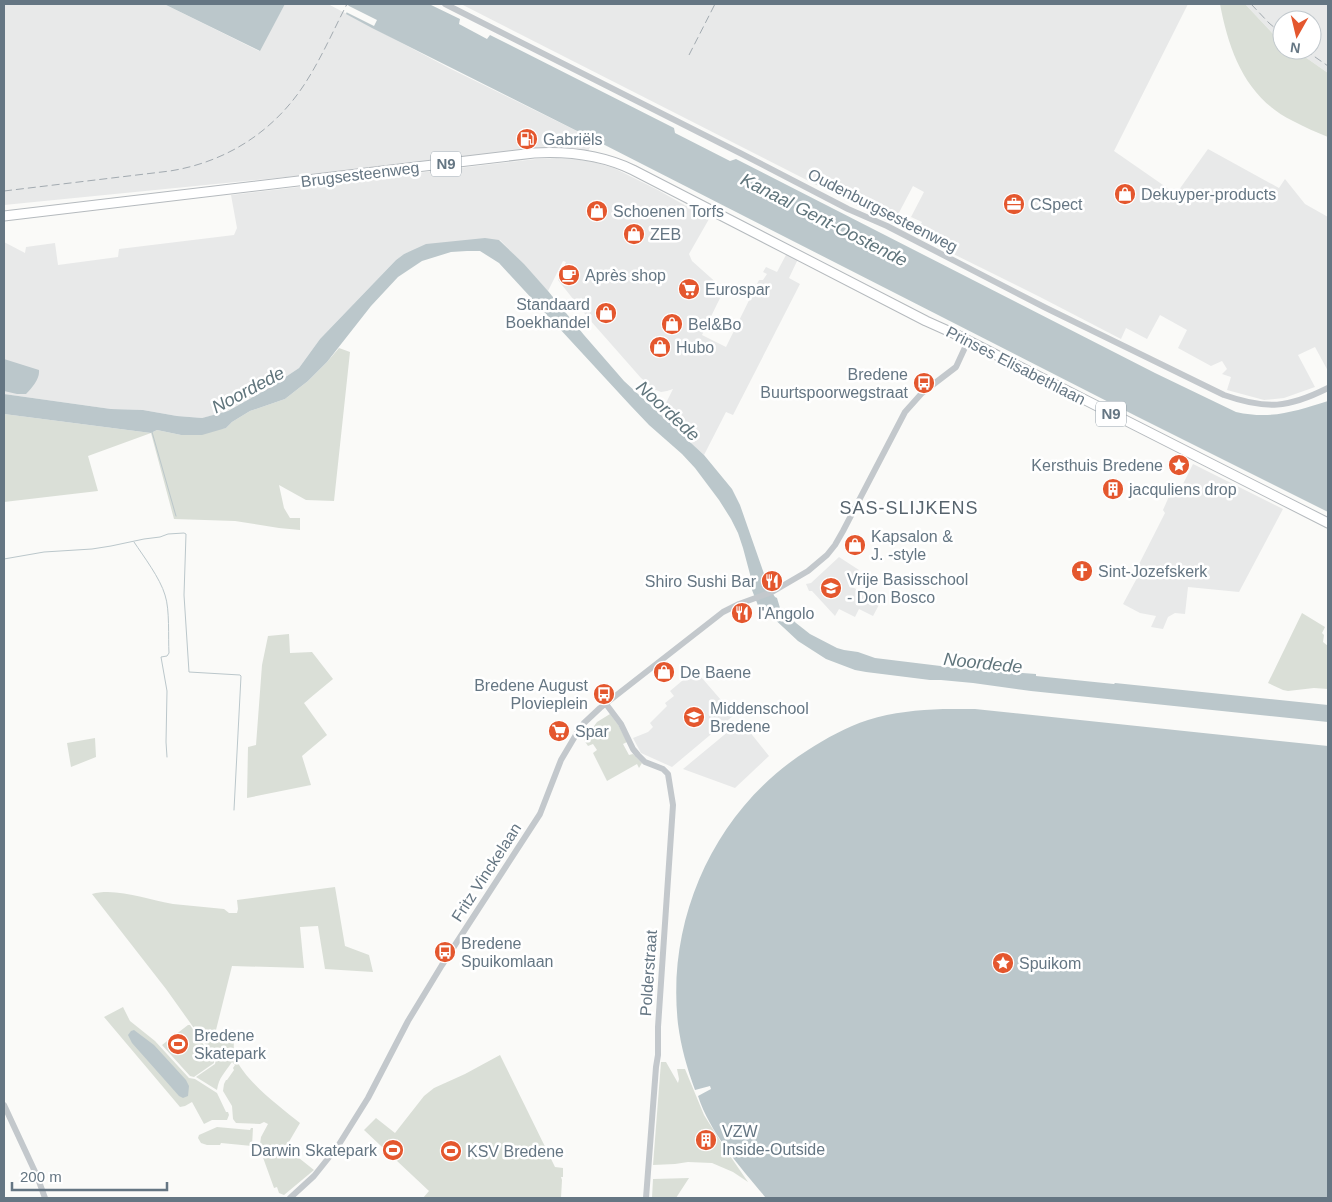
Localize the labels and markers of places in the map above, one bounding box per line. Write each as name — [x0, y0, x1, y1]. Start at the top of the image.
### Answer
fuel station icon: Gabriëls — [515, 127, 539, 151]
place label: Gabriëls — [543, 131, 603, 148]
shop icon: Dekuyper-products — [1113, 182, 1137, 206]
place label: Dekuyper-products — [1141, 186, 1276, 203]
office icon: CSpect — [1002, 192, 1026, 216]
place label: CSpect — [1030, 196, 1083, 213]
shop icon: Schoenen Torfs — [585, 199, 609, 223]
place label: Schoenen Torfs — [613, 203, 724, 220]
shop icon: ZEB — [622, 222, 646, 246]
place label: ZEB — [650, 226, 681, 243]
cafe icon: Après shop — [557, 263, 581, 287]
place label: Après shop — [585, 267, 666, 284]
supermarket icon: Eurospar — [677, 277, 701, 301]
place label: Eurospar — [705, 281, 771, 298]
place label: Standaard Boekhandel — [505, 296, 590, 331]
shop icon: Standaard Boekhandel — [594, 301, 618, 325]
shop icon: Bel&Bo — [660, 312, 684, 336]
place label: Bel&Bo — [688, 316, 741, 333]
shop icon: Hubo — [648, 335, 672, 359]
place label: Hubo — [676, 339, 714, 356]
place label: Bredene Buurtspoorwegstraat — [760, 366, 909, 401]
bus stop icon: Bredene Buurtspoorwegstraat — [912, 371, 936, 395]
place icon: Kersthuis Bredene — [1167, 453, 1191, 477]
place label: Kersthuis Bredene — [1031, 457, 1163, 474]
building icon: jacquliens drop — [1101, 477, 1125, 501]
place label: jacquliens drop — [1128, 481, 1237, 498]
place label: Kapsalon & J. -style — [871, 528, 953, 563]
shop icon: Kapsalon & J. -style — [843, 533, 867, 557]
church icon: Sint-Jozefskerk — [1070, 559, 1094, 583]
place label: Sint-Jozefskerk — [1098, 563, 1208, 580]
restaurant icon: Shiro Sushi Bar — [760, 569, 784, 593]
place label: Vrije Basisschool - Don Bosco — [847, 571, 968, 606]
place label: Shiro Sushi Bar — [645, 573, 757, 590]
school or university icon: Vrije Basisschool - Don Bosco — [819, 576, 843, 600]
restaurant icon: l'Angolo — [730, 601, 754, 625]
place label: l'Angolo — [758, 605, 815, 622]
shop icon: De Baene — [652, 660, 676, 684]
place label: De Baene — [680, 664, 751, 681]
place label: Bredene August Plovieplein — [474, 677, 589, 712]
bus stop icon: Bredene August Plovieplein — [592, 682, 616, 706]
place label: Middenschool Bredene — [710, 700, 809, 735]
school or university icon: Middenschool Bredene — [682, 705, 706, 729]
supermarket icon: Spar — [547, 719, 571, 743]
place label: Spar — [575, 723, 609, 740]
place label: Bredene Spuikomlaan — [461, 935, 554, 970]
bus stop icon: Bredene Spuikomlaan — [433, 940, 457, 964]
place icon: Spuikom — [991, 951, 1015, 975]
place label: Spuikom — [1019, 955, 1081, 972]
place label: Bredene Skatepark — [194, 1027, 267, 1062]
sports icon: Bredene Skatepark — [166, 1032, 190, 1056]
place label: VZW Inside-Outside — [722, 1123, 825, 1158]
building icon: VZW Inside-Outside — [694, 1128, 718, 1152]
sports icon: Darwin Skatepark — [381, 1138, 405, 1162]
sports icon: KSV Bredene — [439, 1139, 463, 1163]
place label: Darwin Skatepark — [251, 1142, 378, 1159]
place label: KSV Bredene — [467, 1143, 564, 1160]

